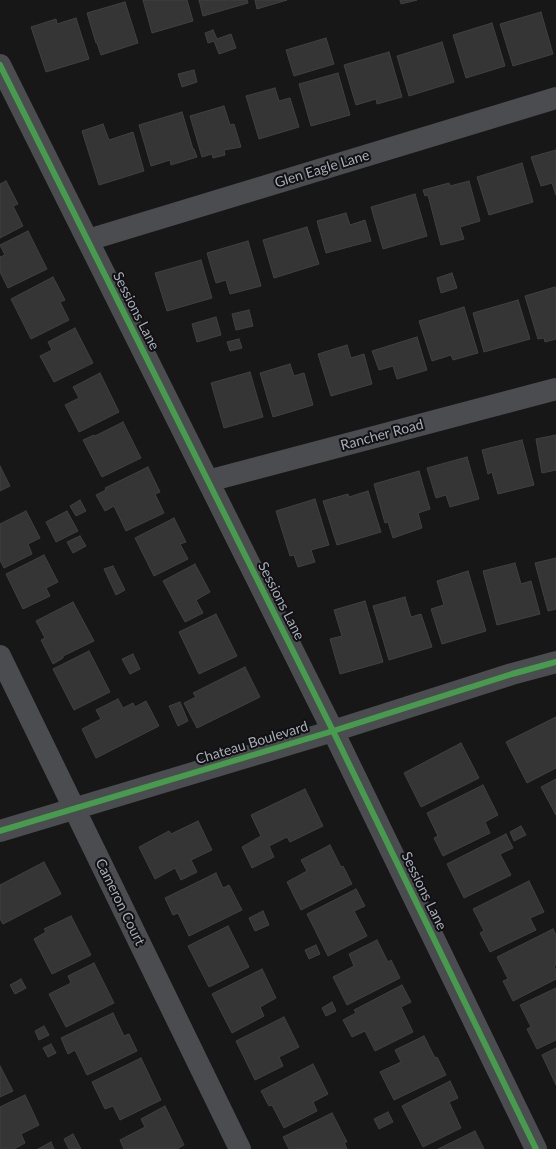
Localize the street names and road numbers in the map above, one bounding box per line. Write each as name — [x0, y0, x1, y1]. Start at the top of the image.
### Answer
street label: Glen Eagle Lane — [273, 147, 371, 191]
street label: Sessions Lane — [109, 269, 163, 353]
street label: Rancher Road — [339, 416, 425, 454]
street label: Sessions Lane — [254, 559, 308, 643]
street label: Chateau Boulevard — [194, 718, 310, 768]
street label: Sessions Lane — [398, 849, 450, 933]
street label: Cameron Court — [92, 856, 148, 948]

